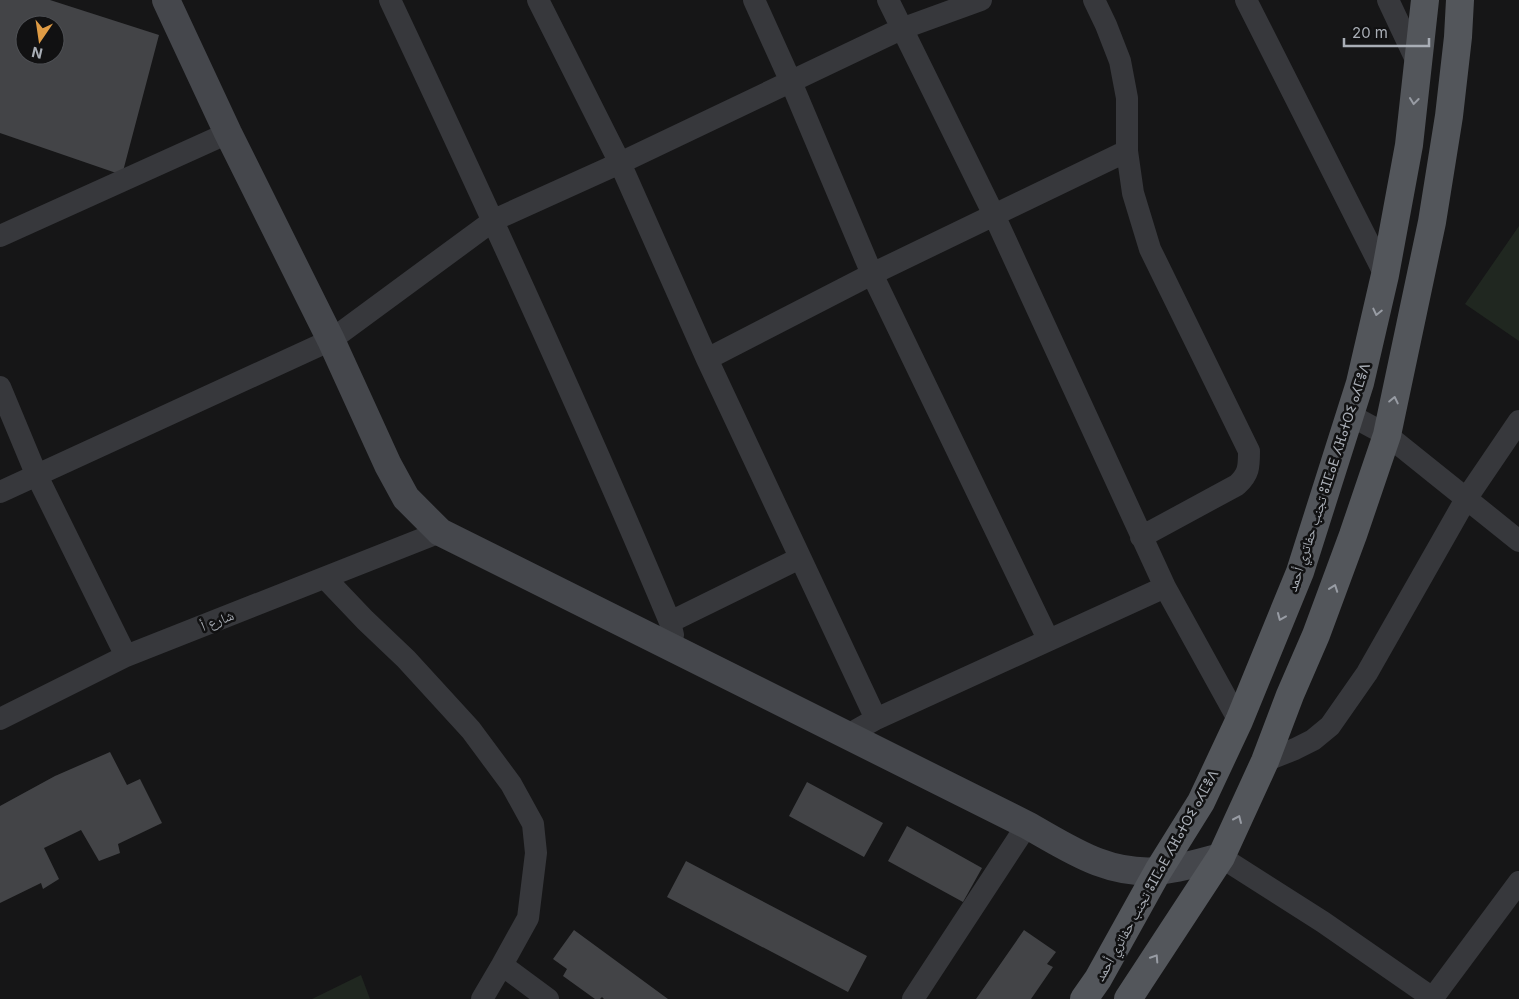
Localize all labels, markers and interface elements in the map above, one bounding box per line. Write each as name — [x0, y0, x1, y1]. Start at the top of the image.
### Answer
north arrow — [15, 15, 65, 65]
scale bar — [1344, 15, 1429, 47]
text: 20 m — [1352, 23, 1388, 42]
text: N — [30, 44, 44, 63]
one-way arrow — [1409, 97, 1420, 105]
one-way arrow — [1372, 308, 1383, 317]
street label: تجنب حفاتري أحمد ⵓⵊⵎⴰⴹ ⵃⴼⴰⵜⵔⵉ ⴰⵃⵎⴻⴷ — [1283, 360, 1377, 595]
one-way arrow — [1388, 396, 1399, 405]
one-way arrow — [1328, 584, 1338, 593]
street label: شارع أ — [198, 606, 237, 636]
one-way arrow — [1277, 612, 1287, 621]
street label: تجنب حفاتري أحمد ⵓⵊⵎⴰⴹ ⵃⴼⴰⵜⵔⵉ ⴰⵃⵎⴻⴷ — [1091, 766, 1225, 986]
one-way arrow — [1232, 815, 1243, 824]
one-way arrow — [1149, 955, 1158, 964]

